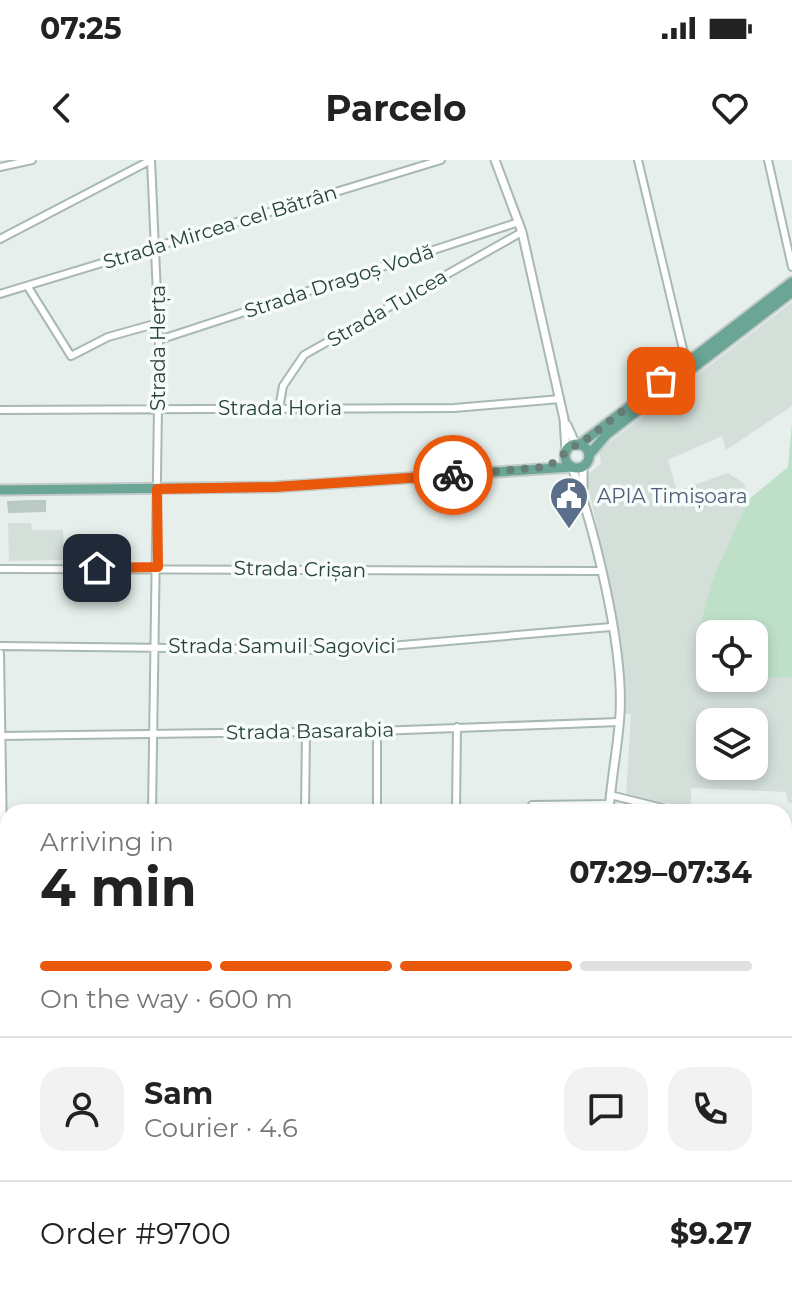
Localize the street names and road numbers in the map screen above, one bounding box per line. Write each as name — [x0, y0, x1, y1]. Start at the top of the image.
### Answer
street label: Strada Mircea cel Bătrân — [100, 180, 340, 274]
street label: Strada Dragoș Vodă — [241, 239, 437, 324]
street label: Strada Tulcea — [323, 264, 451, 352]
street label: Strada Herța — [146, 285, 171, 411]
street label: Strada Horia — [218, 396, 342, 420]
street label: Strada Crișan — [234, 556, 366, 583]
street label: Strada Samuil Sagovici — [168, 634, 396, 658]
street label: Strada Basarabia — [226, 718, 394, 744]

